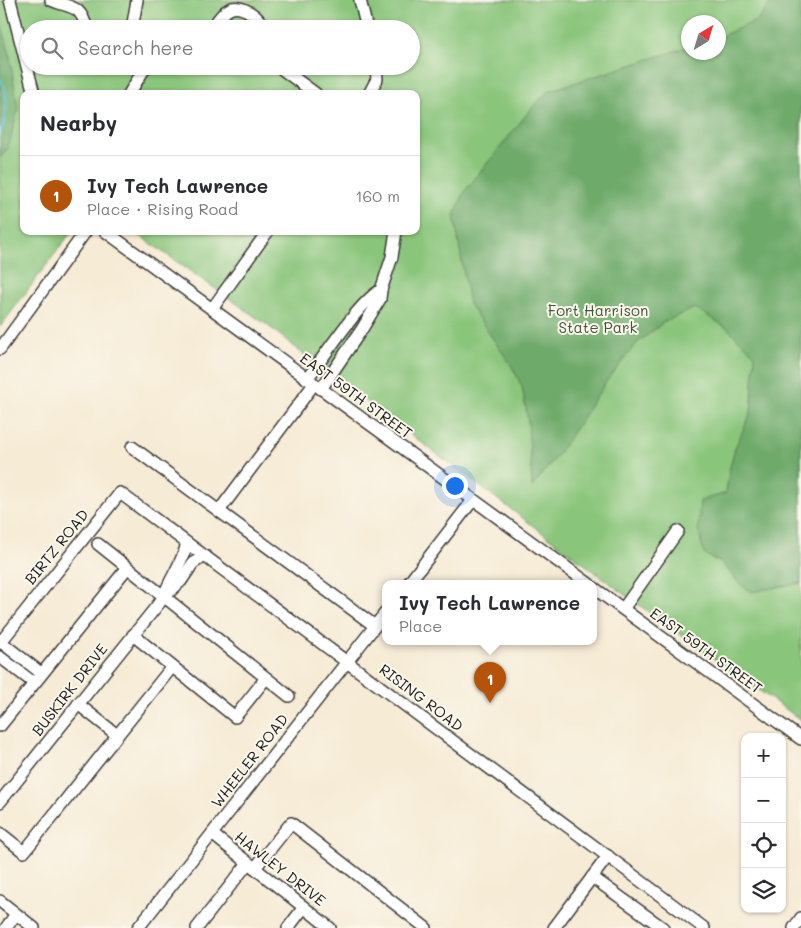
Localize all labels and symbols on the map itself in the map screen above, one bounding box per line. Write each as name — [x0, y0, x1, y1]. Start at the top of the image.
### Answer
north arrow — [681, 15, 726, 60]
park label: Fort Harrison State Park — [548, 300, 648, 337]
street label: EAST 59TH STREET — [297, 348, 417, 443]
your location — [442, 473, 468, 499]
street label: BIRTZ ROAD — [20, 505, 93, 588]
street label: EAST 59TH STREET — [647, 603, 767, 698]
street label: BUSKIRK DRIVE — [27, 639, 112, 740]
street label: RISING ROAD — [376, 659, 468, 735]
pin: 1 — [474, 662, 506, 703]
street label: WHEELER ROAD — [206, 709, 292, 812]
street label: HAWLEY DRIVE — [231, 826, 330, 910]

